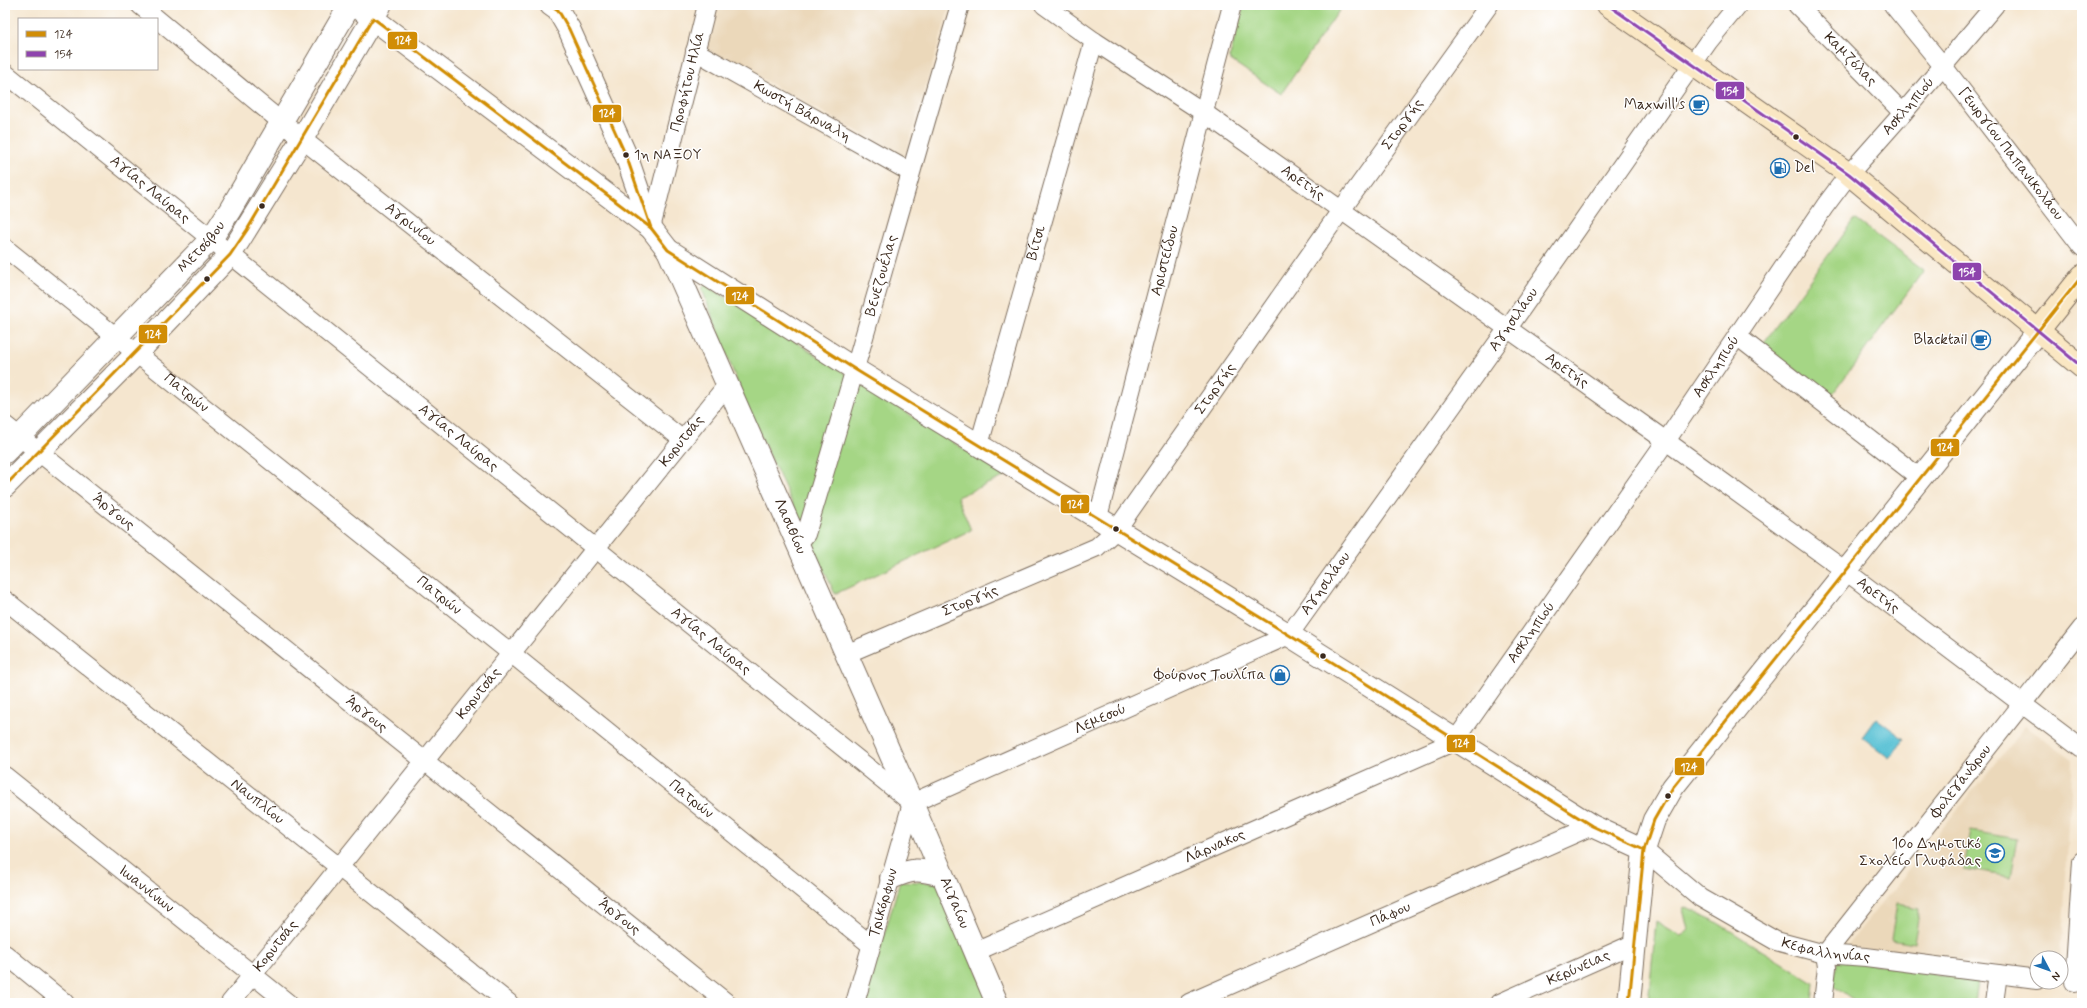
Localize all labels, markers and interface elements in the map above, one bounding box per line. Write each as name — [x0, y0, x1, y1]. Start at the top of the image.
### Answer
legend — [18, 18, 158, 70]
text: 124 — [54, 27, 73, 43]
street label: Καμζόλας — [1819, 28, 1882, 91]
street label: Προφήτου Ηλία — [666, 29, 710, 134]
line badge: 124 — [387, 31, 418, 50]
text: 124 — [394, 34, 412, 48]
text: 154 — [54, 47, 73, 63]
street label: Ασκληπιού — [1878, 73, 1939, 140]
street label: Κωστή Βάρναλη — [750, 76, 855, 147]
line badge: 154 — [1715, 81, 1745, 100]
street label: Γεωργίου Παπανικολάου — [1953, 84, 2068, 225]
text: 154 — [1721, 85, 1739, 99]
street label: Στοργής — [1377, 94, 1428, 154]
cafe icon: Maxwill's — [1688, 94, 1710, 116]
place label: Maxwill's — [1624, 95, 1685, 115]
line badge: 124 — [592, 104, 622, 123]
text: 124 — [598, 107, 616, 121]
unlabelled marker — [1791, 132, 1801, 142]
place label: 1η ΝΑΞΟΥ — [634, 146, 702, 164]
marker: 1η ΝΑΞΟΥ — [621, 150, 631, 160]
street label: Αγίας Λαύρας — [106, 151, 195, 228]
fuel station icon: Del — [1769, 157, 1791, 179]
place label: Del — [1794, 158, 1815, 178]
street label: Αρετής — [1277, 160, 1329, 206]
street label: Αγρινίου — [380, 198, 440, 251]
unlabelled marker — [257, 201, 267, 211]
street label: Μετσόβου — [173, 217, 230, 278]
street label: Βίτσι — [1022, 223, 1051, 263]
street label: Αριστείδου — [1146, 223, 1184, 298]
street label: Βενεζουέλας — [861, 232, 903, 319]
line badge: 154 — [1952, 262, 1982, 281]
text: 154 — [1958, 266, 1976, 280]
unlabelled marker — [202, 274, 212, 284]
street label: Αγησιλάου — [1484, 284, 1543, 355]
line badge: 124 — [725, 286, 755, 305]
text: 124 — [731, 290, 749, 304]
line badge: 124 — [138, 324, 168, 344]
text: 124 — [144, 328, 162, 342]
cafe icon: Blacktail — [1970, 329, 1992, 351]
place label: Blacktail — [1914, 330, 1967, 350]
street label: Ασκληπιού — [1688, 332, 1745, 402]
street label: Αρετής — [1541, 348, 1593, 393]
street label: Στοργής — [1190, 359, 1241, 419]
street label: Πατρών — [159, 369, 213, 417]
street label: Αγίας Λαύρας — [414, 400, 503, 477]
street label: Κορυτσάς — [655, 411, 709, 471]
line badge: 124 — [1930, 438, 1960, 457]
text: 124 — [1936, 441, 1954, 455]
street label: Άργους — [88, 489, 139, 535]
line badge: 124 — [1060, 494, 1090, 514]
street label: Λασιθίου — [769, 495, 811, 558]
text: 124 — [1066, 498, 1084, 512]
unlabelled marker — [1111, 524, 1121, 534]
street label: Αγησιλάου — [1296, 548, 1355, 619]
street label: Πατρών — [412, 571, 466, 620]
street label: Αρετής — [1852, 573, 1904, 618]
street label: Στοργής — [939, 580, 1002, 622]
street label: Ασκληπιού — [1503, 598, 1560, 667]
street label: Αγίας Λαύρας — [666, 603, 755, 680]
unlabelled marker — [1318, 651, 1328, 661]
street label: Κορυτσάς — [452, 663, 506, 724]
shop icon: Φούρνος Τουλίπα — [1269, 664, 1291, 686]
place label: Φούρνος Τουλίπα — [1153, 665, 1266, 685]
street label: Άργους — [341, 691, 392, 738]
street label: Λεμεσού — [1071, 699, 1129, 739]
line badge: 124 — [1446, 734, 1476, 753]
text: 124 — [1452, 737, 1470, 751]
street label: Φολεγάνδρου — [1925, 740, 1996, 823]
line badge: 124 — [1674, 757, 1705, 776]
text: 124 — [1680, 761, 1698, 775]
street label: Ναυπλίου — [226, 774, 288, 829]
street label: Πατρών — [664, 775, 718, 824]
unlabelled marker — [1663, 791, 1673, 801]
street label: Λάρνακος — [1181, 824, 1249, 869]
place label: 10o Δημοτικό Σχολείο Γλυφάδας — [1859, 834, 1981, 871]
school or university icon: 10o Δημοτικό Σχολείο Γλυφάδας — [1984, 842, 2006, 864]
street label: Ιωαννίνων — [114, 861, 179, 918]
street label: Τρικόρφων — [864, 866, 903, 940]
street label: Αιγαίου — [935, 874, 974, 932]
street label: Άργους — [594, 894, 645, 940]
street label: Πάφου — [1367, 897, 1414, 932]
street label: Κορυτσάς — [249, 916, 303, 976]
street label: Κεφαλληνίας — [1779, 933, 1872, 968]
street label: Κερύνειας — [1544, 945, 1614, 991]
north arrow — [2029, 950, 2069, 990]
text: N — [2048, 969, 2063, 983]

